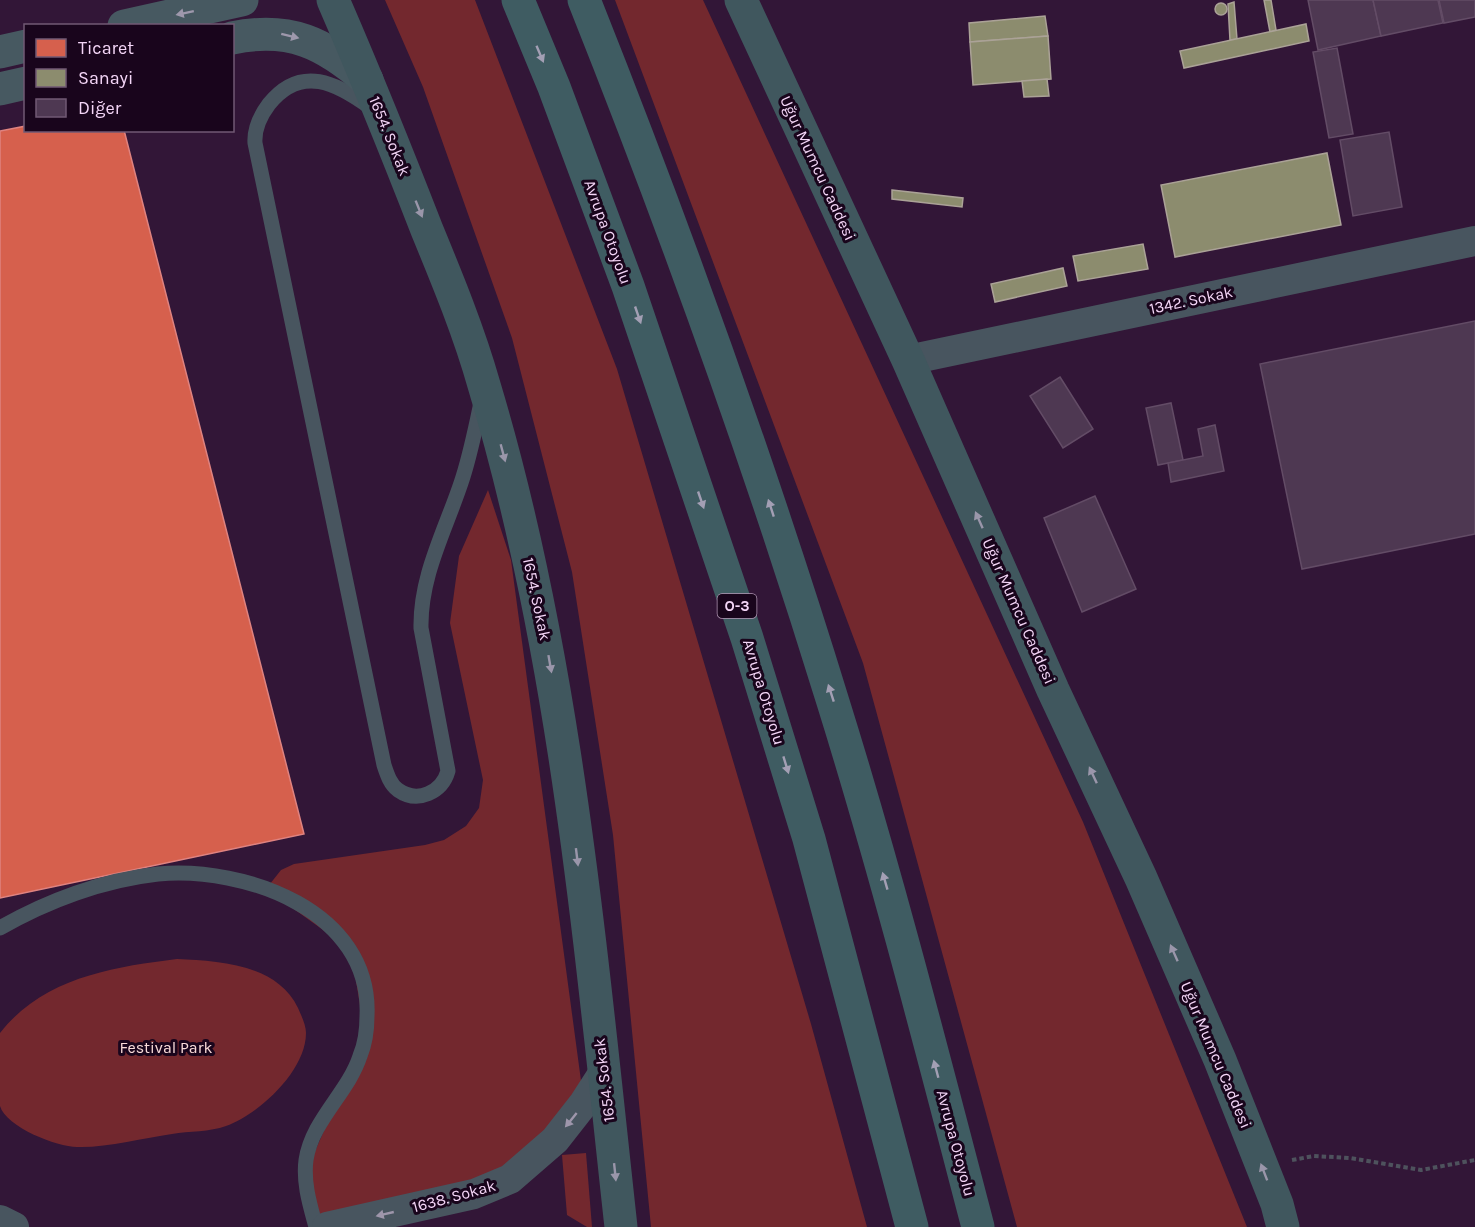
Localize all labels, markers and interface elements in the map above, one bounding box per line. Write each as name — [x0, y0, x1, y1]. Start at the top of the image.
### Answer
one-way arrow — [176, 8, 194, 18]
legend — [24, 24, 234, 132]
one-way arrow — [281, 32, 299, 42]
text: Ticaret — [78, 37, 134, 59]
one-way arrow — [536, 45, 545, 63]
text: Sanayi — [78, 67, 133, 89]
street label: 1654. Sokak — [365, 93, 415, 179]
street label: Uğur Mumcu Caddesi — [776, 93, 860, 243]
text: Diğer — [78, 97, 122, 119]
street label: Avrupa Otoyolu — [580, 177, 636, 287]
one-way arrow — [415, 200, 424, 218]
street label: 1342. Sokak — [1148, 282, 1234, 318]
one-way arrow — [633, 306, 643, 324]
one-way arrow — [499, 444, 508, 462]
one-way arrow — [697, 491, 706, 509]
one-way arrow — [766, 499, 775, 517]
one-way arrow — [975, 512, 984, 529]
street label: Uğur Mumcu Caddesi — [978, 535, 1060, 687]
street label: 1654. Sokak — [519, 556, 555, 642]
road number: O-3 — [718, 594, 756, 618]
street label: Avrupa Otoyolu — [739, 637, 789, 747]
one-way arrow — [545, 654, 554, 673]
one-way arrow — [825, 684, 835, 702]
one-way arrow — [782, 756, 791, 774]
one-way arrow — [1089, 767, 1098, 784]
one-way arrow — [573, 847, 582, 866]
one-way arrow — [880, 872, 889, 890]
one-way arrow — [1169, 944, 1178, 961]
street label: Uğur Mumcu Caddesi — [1176, 979, 1256, 1131]
street label: 1654. Sokak — [589, 1037, 619, 1123]
park label: Festival Park — [120, 1038, 212, 1057]
one-way arrow — [931, 1060, 941, 1078]
street label: Avrupa Otoyolu — [933, 1088, 979, 1198]
one-way arrow — [566, 1113, 578, 1128]
one-way arrow — [610, 1162, 620, 1181]
one-way arrow — [1259, 1162, 1269, 1180]
street label: 1638. Sokak — [410, 1176, 498, 1216]
one-way arrow — [375, 1210, 394, 1219]

